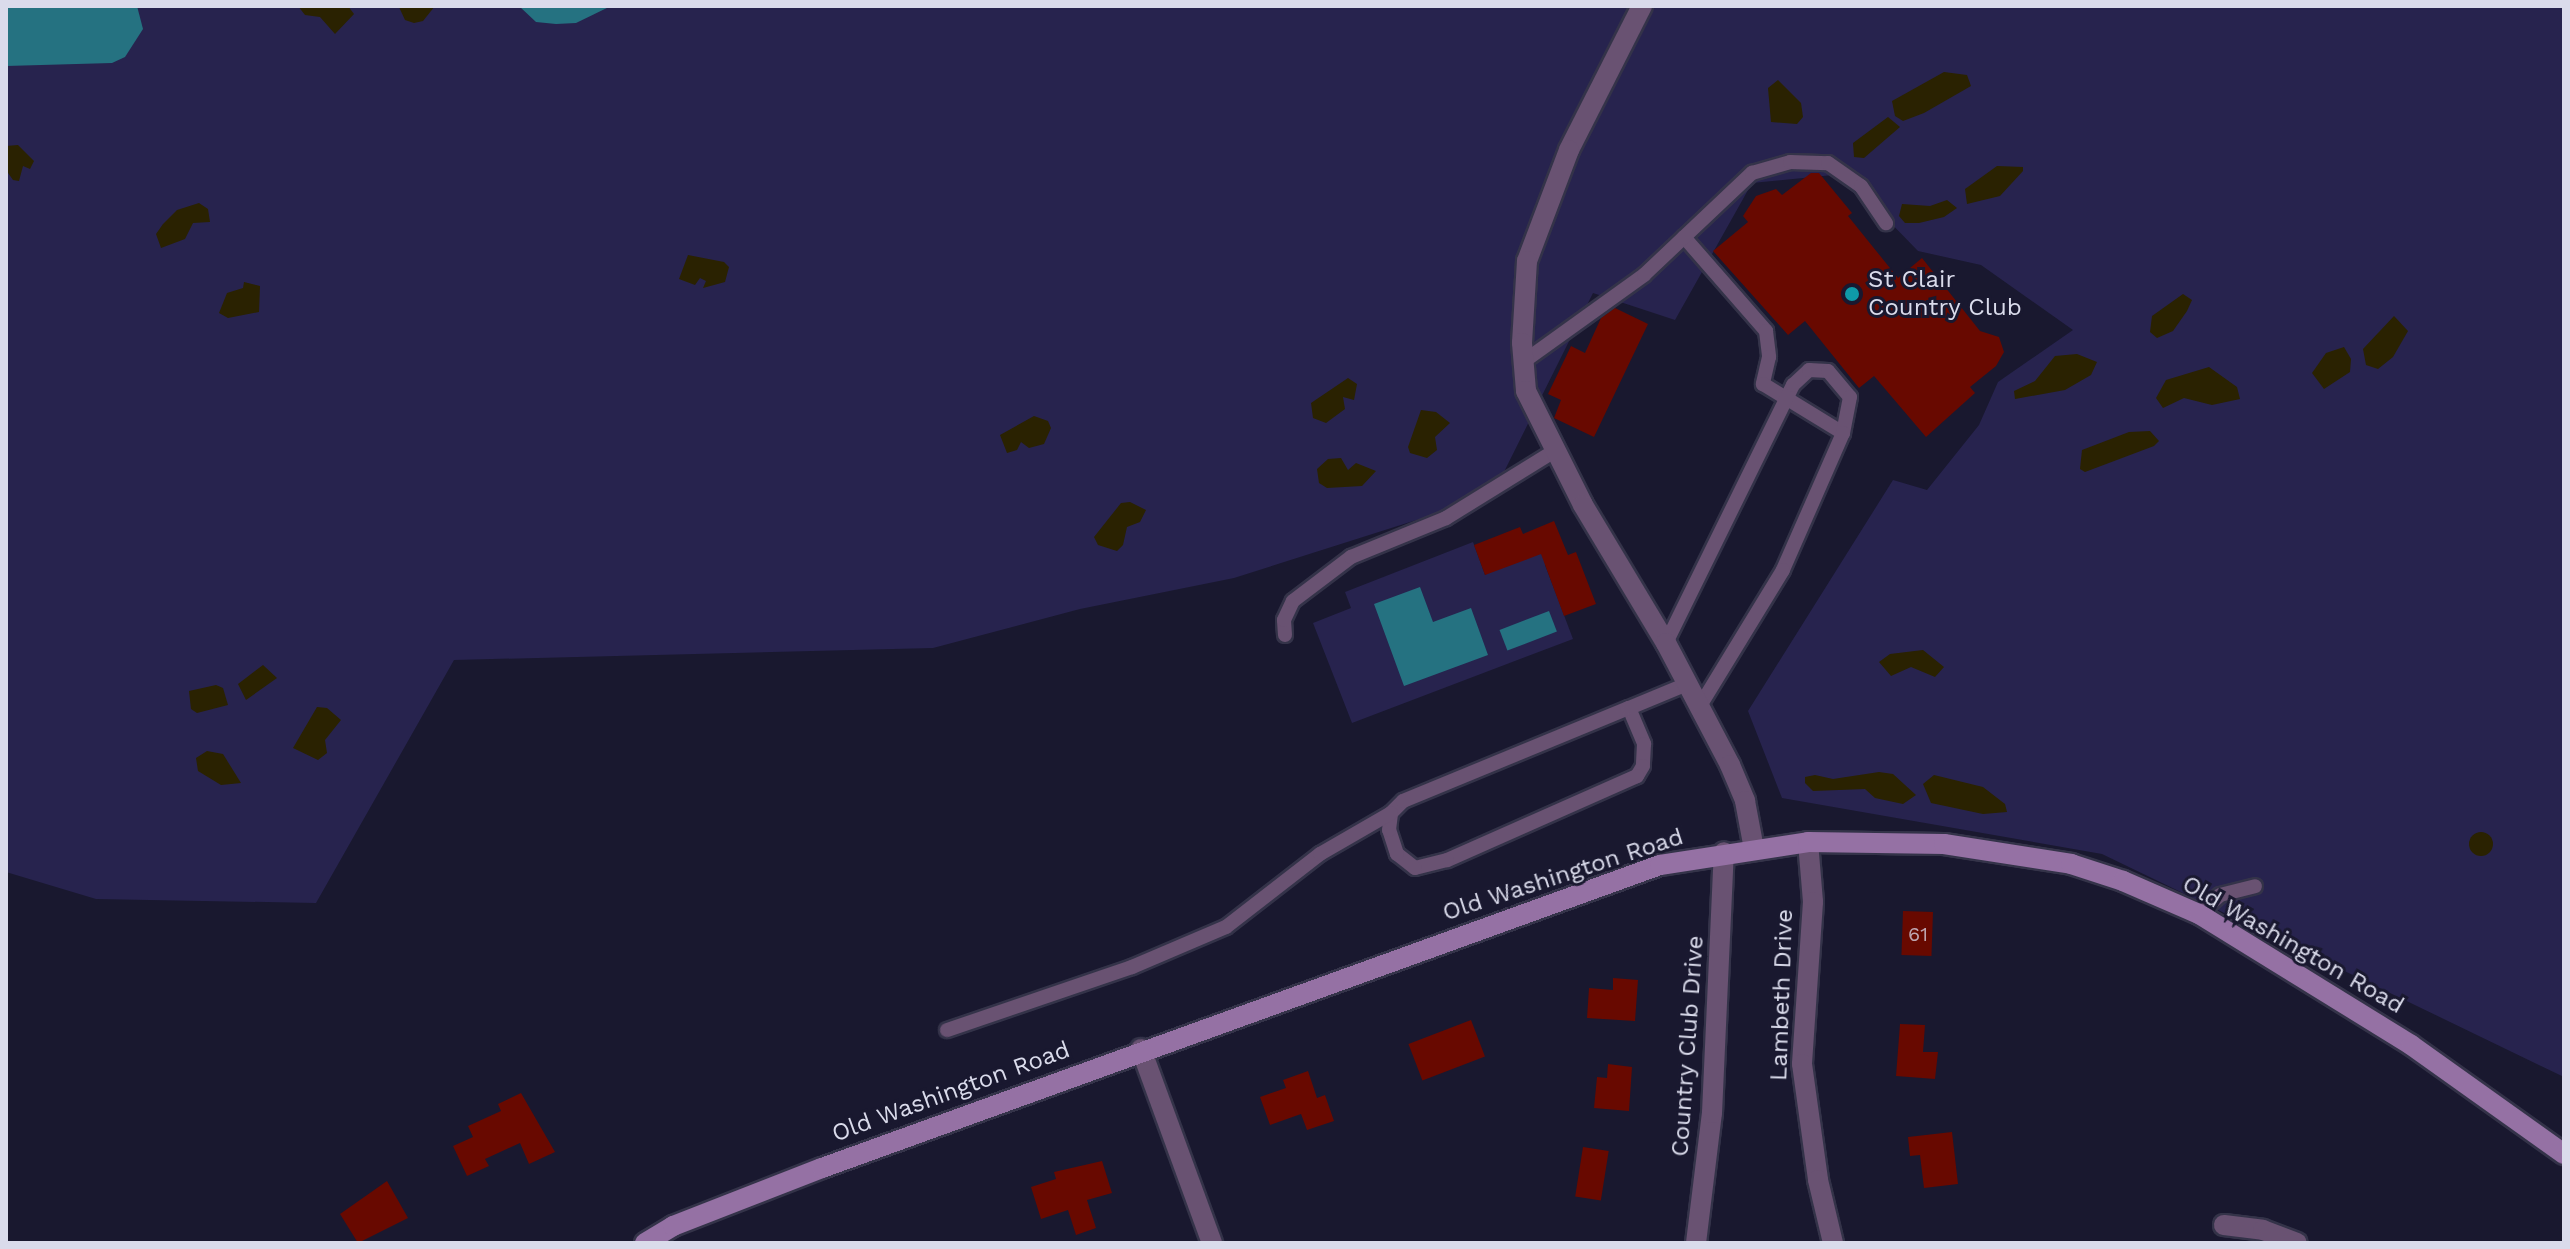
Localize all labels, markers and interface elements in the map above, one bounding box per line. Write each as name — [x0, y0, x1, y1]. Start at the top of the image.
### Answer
place label: St Clair Country Club — [1868, 266, 2022, 322]
marker: St Clair Country Club — [1843, 285, 1861, 303]
street label: Old Washington Road — [1439, 822, 1687, 928]
street label: Old Washington Road — [2177, 870, 2409, 1020]
street label: Lambeth Drive — [1765, 908, 1799, 1082]
house number: 61 — [1908, 922, 1928, 946]
street label: Country Club Drive — [1666, 934, 1710, 1158]
street label: Old Washington Road — [828, 1035, 1074, 1149]

